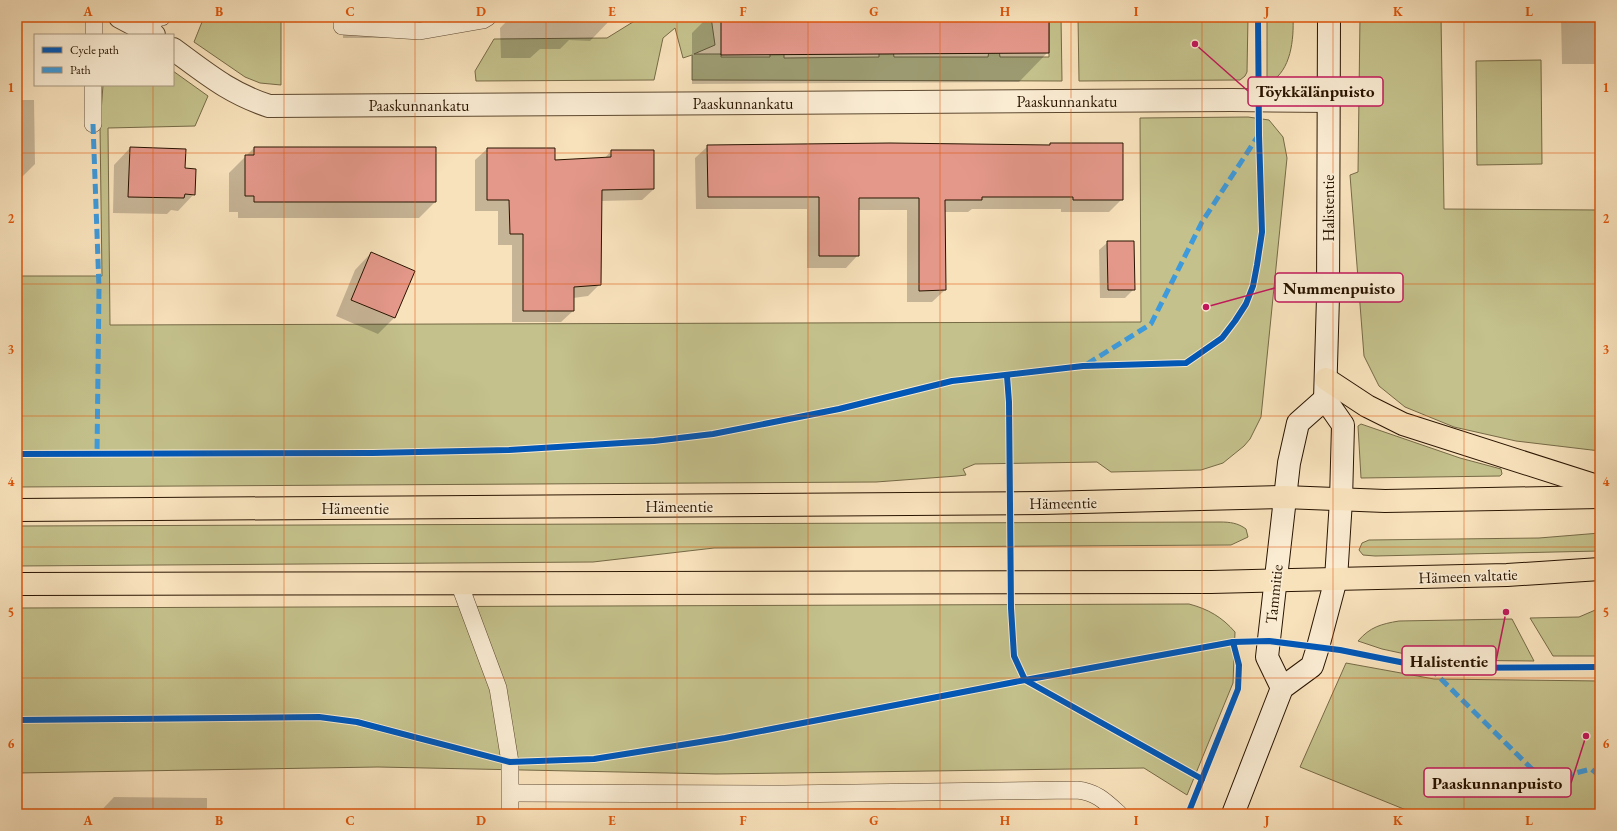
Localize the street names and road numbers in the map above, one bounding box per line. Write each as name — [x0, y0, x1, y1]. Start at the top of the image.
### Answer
street label: Paaskunnankatu — [1017, 91, 1118, 112]
street label: Paaskunnankatu — [693, 93, 794, 114]
street label: Paaskunnankatu — [369, 95, 470, 116]
street label: Halistentie — [1318, 174, 1339, 242]
street label: Hämeentie — [1029, 492, 1097, 514]
street label: Hämeentie — [645, 496, 713, 517]
street label: Hämeentie — [321, 498, 389, 519]
street label: Tammitie — [1260, 563, 1288, 625]
street label: Hämeen valtatie — [1418, 564, 1518, 588]

